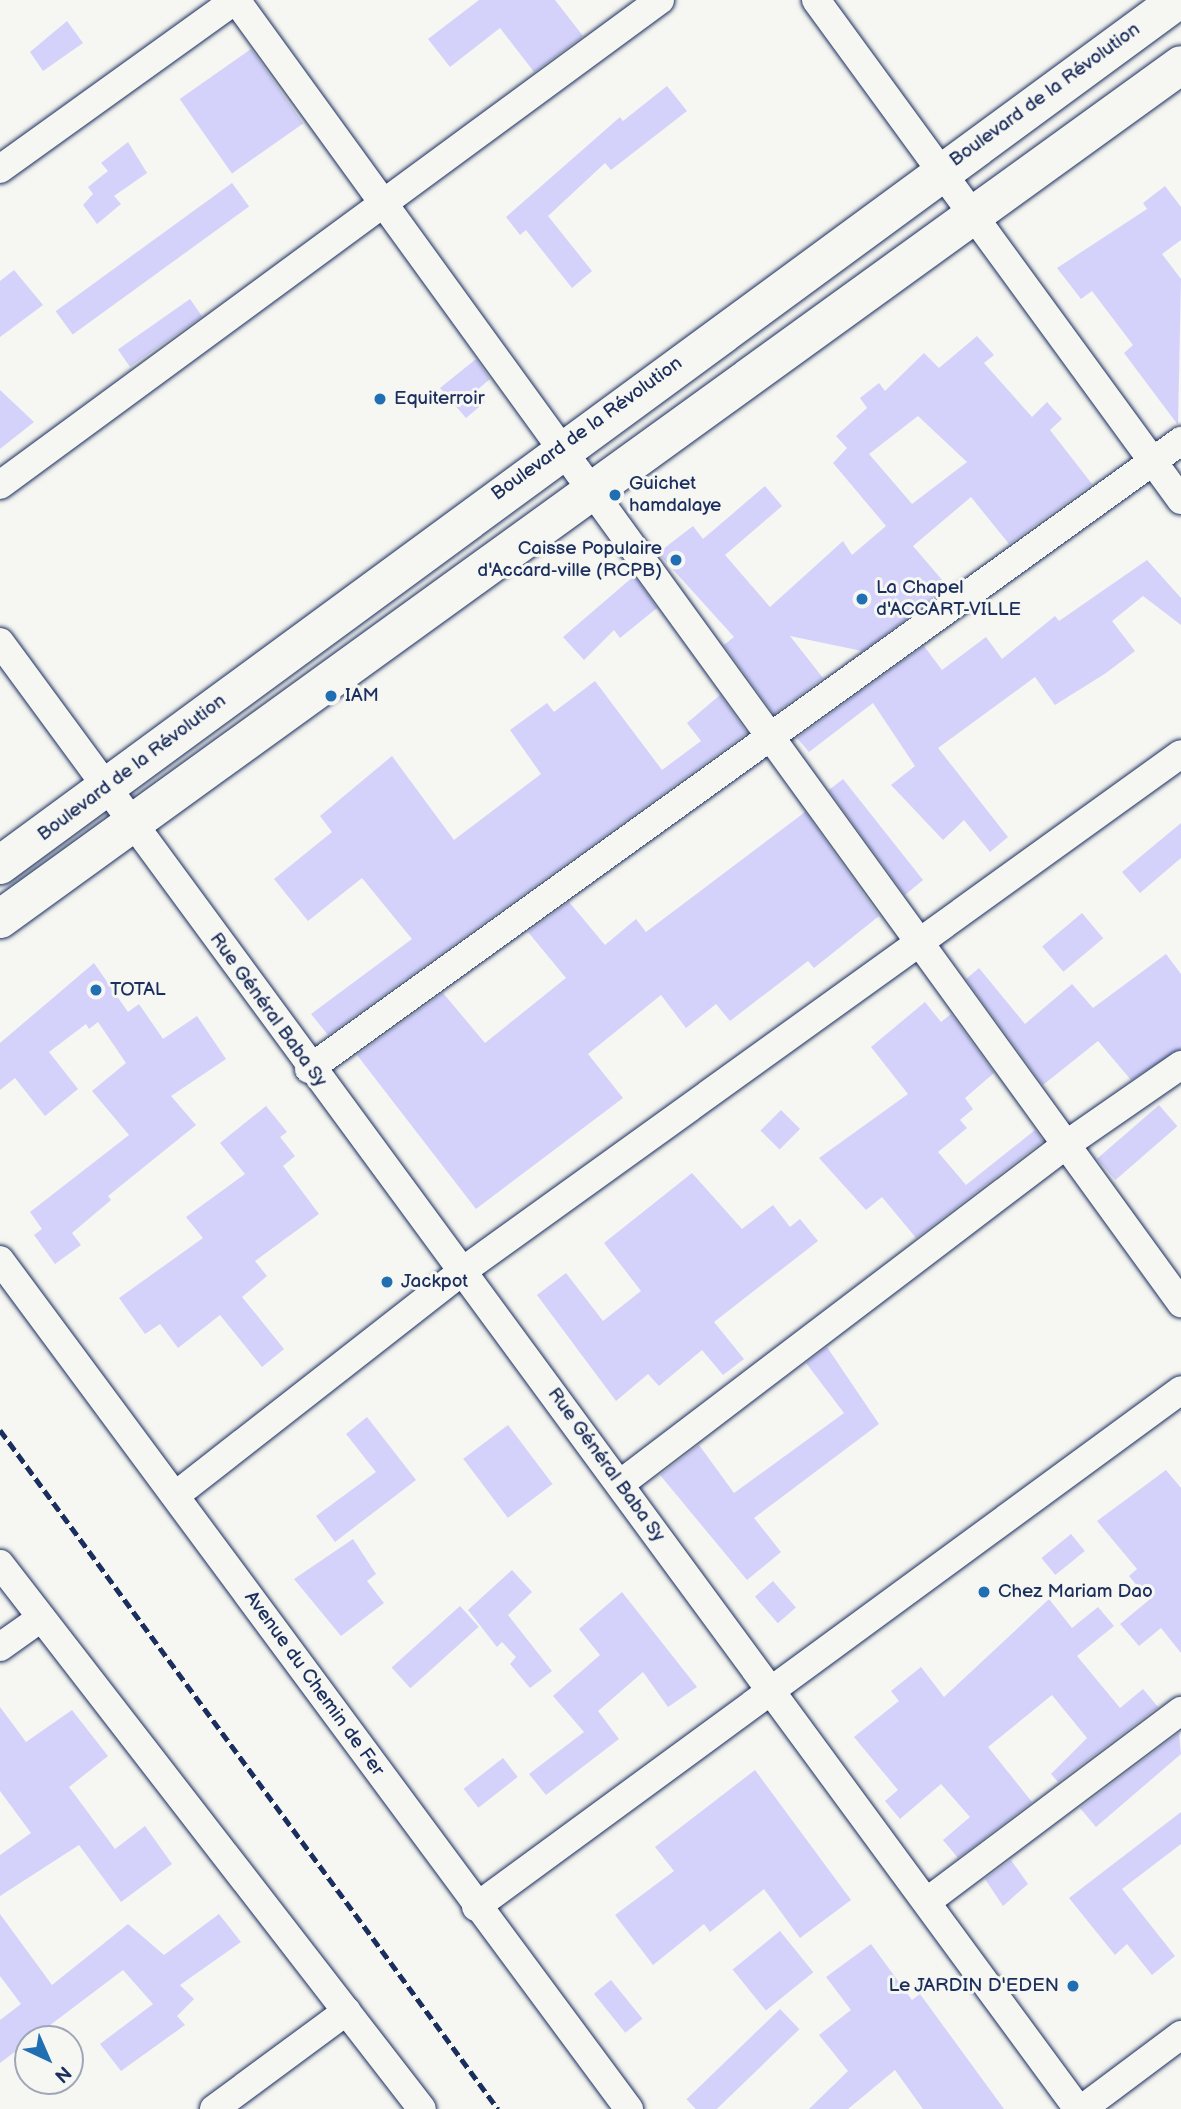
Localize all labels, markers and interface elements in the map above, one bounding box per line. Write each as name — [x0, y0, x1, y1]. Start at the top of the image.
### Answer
street label: Boulevard de la Révolution — [945, 18, 1145, 172]
street label: Boulevard de la Révolution — [487, 352, 687, 506]
place label: Equiterroir — [394, 388, 485, 410]
marker: Equiterroir — [372, 391, 388, 407]
place label: Guichet hamdalaye — [629, 473, 721, 517]
marker: Guichet hamdalaye — [607, 487, 623, 503]
place label: Caisse Populaire d'Accard-ville (RCPB) — [477, 538, 662, 582]
marker: Caisse Populaire d'Accard-ville (RCPB) — [668, 552, 684, 568]
place label: La Chapel d'ACCART-VILLE — [876, 577, 1021, 621]
marker: La Chapel d'ACCART-VILLE — [854, 591, 870, 607]
place label: IAM — [345, 685, 379, 707]
marker: IAM — [323, 688, 339, 704]
street label: Boulevard de la Révolution — [33, 690, 231, 846]
street label: Rue Général Baba Sy — [204, 928, 332, 1092]
place label: TOTAL — [110, 979, 166, 1001]
marker: TOTAL — [88, 982, 104, 998]
place label: Jackpot — [401, 1271, 468, 1293]
marker: Jackpot — [379, 1274, 395, 1290]
street label: Rue Général Baba Sy — [542, 1383, 670, 1547]
place label: Chez Mariam Dao — [998, 1581, 1153, 1603]
marker: Chez Mariam Dao — [976, 1584, 992, 1600]
street label: Avenue du Chemin de Fer — [239, 1587, 389, 1781]
place label: Le JARDIN D'EDEN — [888, 1975, 1059, 1997]
marker: Le JARDIN D'EDEN — [1065, 1978, 1081, 1994]
north arrow — [14, 2025, 84, 2095]
text: N — [49, 2061, 76, 2087]

